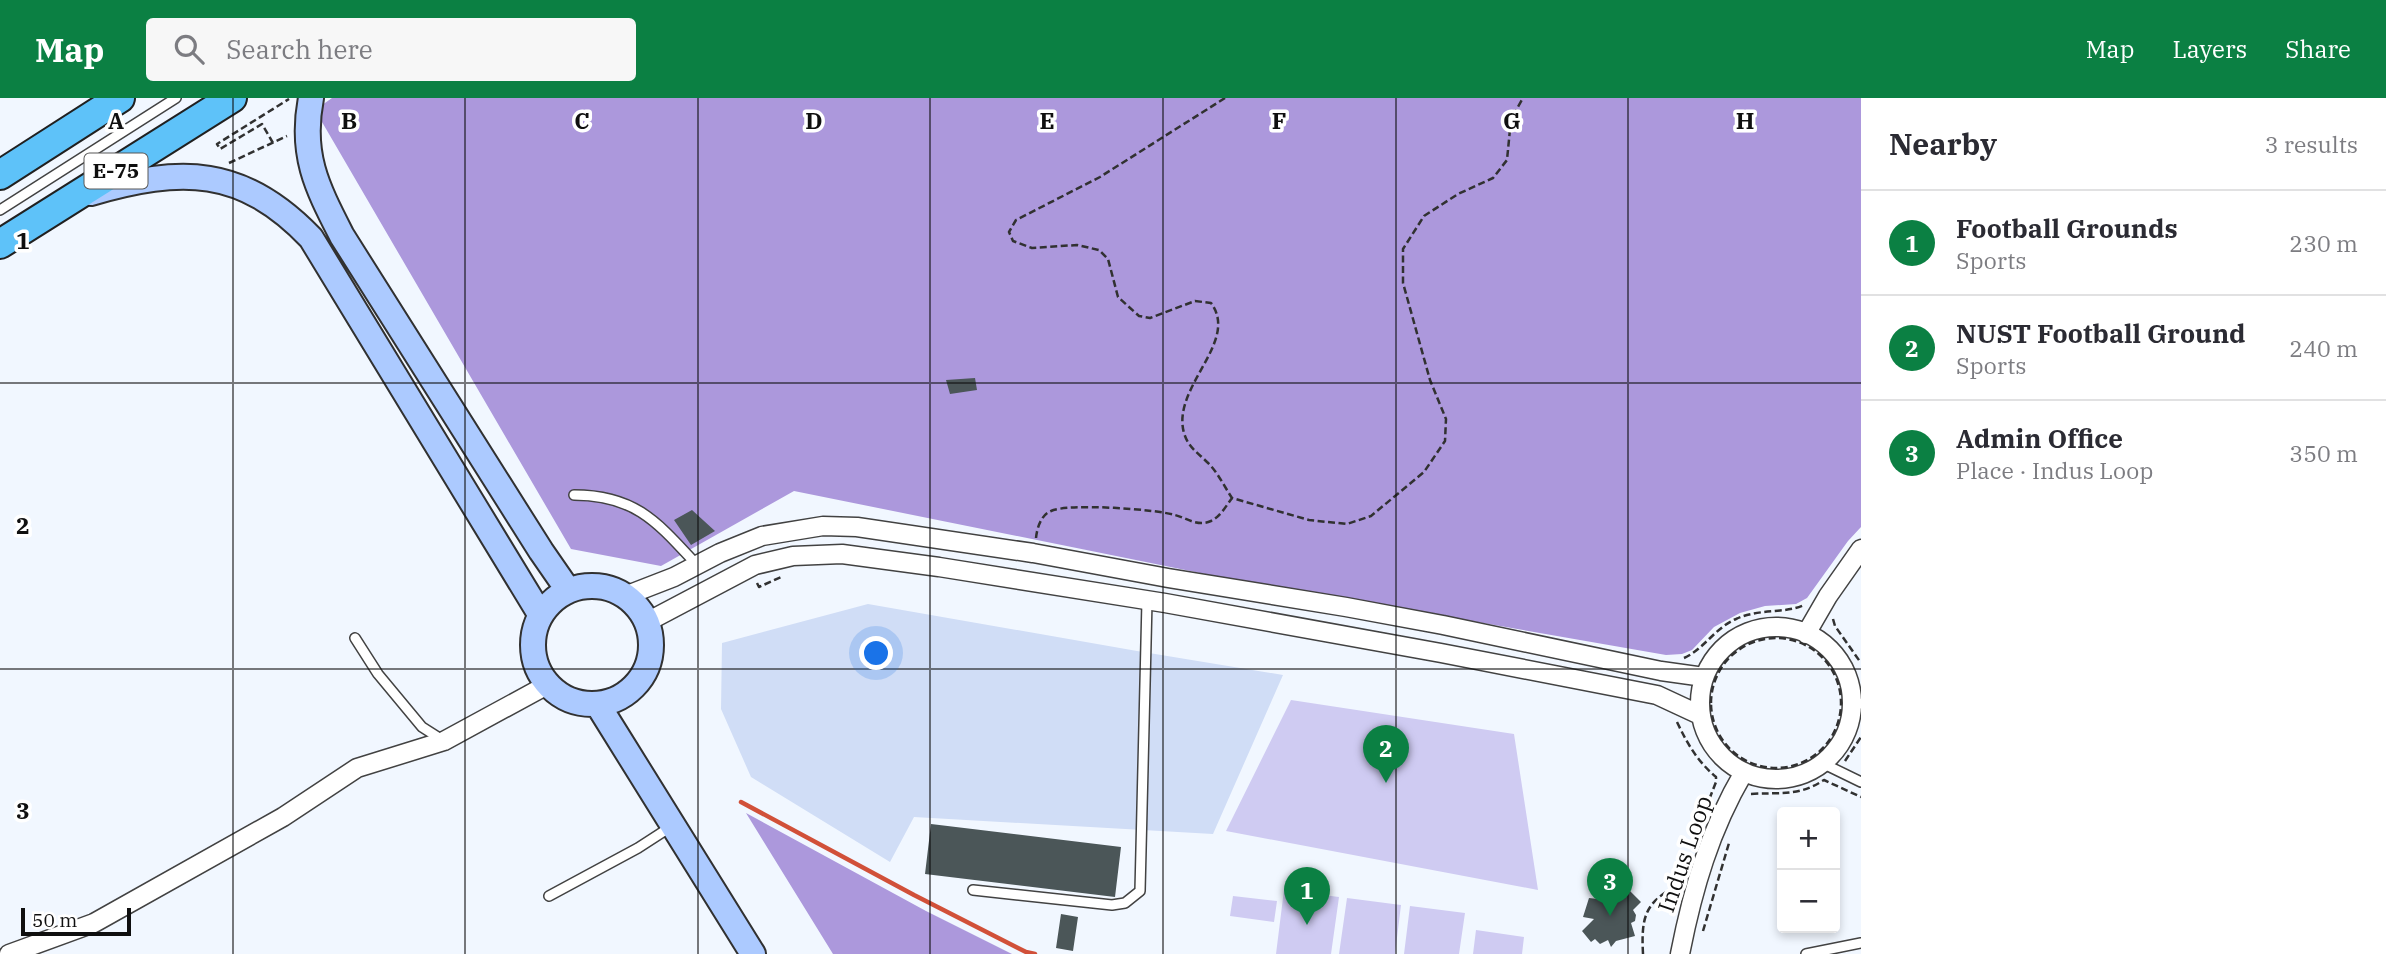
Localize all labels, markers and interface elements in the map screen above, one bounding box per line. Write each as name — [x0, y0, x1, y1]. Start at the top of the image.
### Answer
search box — [146, 18, 636, 81]
text: Map — [35, 28, 104, 71]
icon: search — [170, 30, 208, 68]
text: Search here — [226, 32, 373, 66]
text: Map — [2086, 33, 2134, 65]
text: Layers — [2172, 33, 2247, 65]
text: Share — [2285, 33, 2351, 65]
text: A — [108, 105, 124, 135]
text: B — [341, 105, 357, 135]
text: C — [574, 105, 590, 135]
text: D — [805, 105, 823, 135]
text: E — [1039, 105, 1055, 135]
text: F — [1272, 105, 1286, 135]
text: G — [1503, 105, 1521, 135]
text: H — [1736, 105, 1754, 135]
text: Nearby — [1889, 124, 1997, 163]
text: 3 results — [2265, 129, 2358, 159]
road number: E-75 — [85, 154, 148, 188]
text: Football Grounds — [1956, 211, 2178, 245]
text: 1 — [16, 225, 30, 255]
text: 1 — [1905, 228, 1919, 258]
text: 230 m — [2289, 228, 2358, 258]
text: Sports — [1956, 245, 2026, 275]
text: NUST Football Ground — [1956, 316, 2246, 350]
text: 2 — [1905, 333, 1919, 363]
text: 240 m — [2289, 333, 2358, 363]
text: Sports — [1956, 350, 2026, 380]
text: Admin Office — [1956, 421, 2123, 455]
text: 3 — [1905, 438, 1919, 468]
text: 350 m — [2289, 438, 2358, 468]
text: Place · Indus Loop — [1956, 455, 2153, 485]
text: 2 — [16, 510, 30, 540]
your location — [859, 636, 893, 670]
pin: 2 — [1363, 725, 1409, 783]
street label: Indus Loop — [1650, 791, 1718, 916]
text: 3 — [16, 795, 30, 825]
map controls — [1777, 807, 1840, 933]
button: + — [1777, 807, 1840, 870]
pin: 3 — [1587, 858, 1633, 916]
pin: 1 — [1284, 867, 1330, 925]
button: − — [1777, 870, 1840, 933]
scale bar — [21, 905, 131, 937]
text: 50 m — [32, 908, 77, 932]

